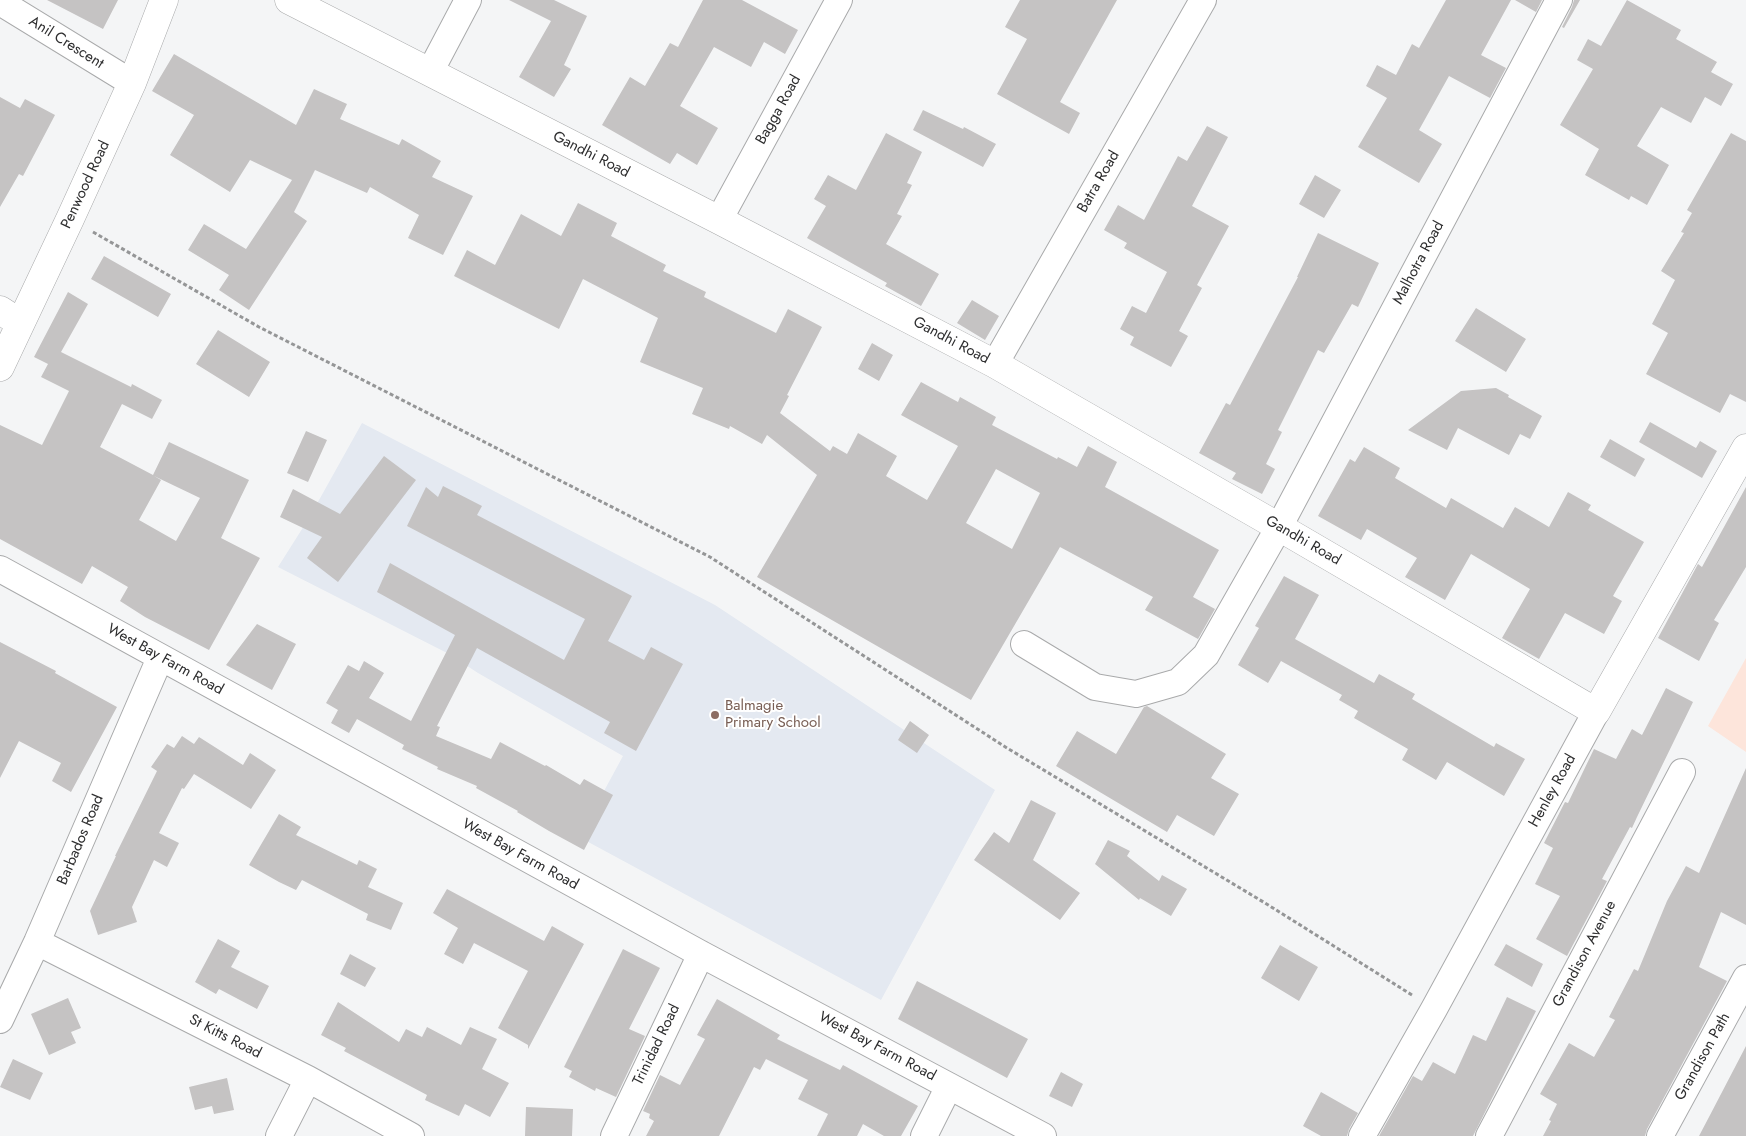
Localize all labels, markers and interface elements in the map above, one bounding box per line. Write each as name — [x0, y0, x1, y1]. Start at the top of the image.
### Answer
street label: Anil Crescent — [25, 13, 107, 73]
street label: Bagga Road — [753, 72, 805, 148]
street label: Gandhi Road — [550, 128, 632, 182]
street label: Penwood Road — [58, 138, 114, 232]
street label: Batra Road — [1074, 148, 1124, 216]
street label: Malhotra Road — [1390, 218, 1448, 308]
street label: Gandhi Road — [910, 313, 992, 369]
street label: Gandhi Road — [1262, 512, 1344, 570]
street label: West Bay Farm Road — [104, 621, 226, 699]
place label: Balmagie Primary School — [725, 697, 821, 732]
marker: Balmagie Primary School — [709, 709, 721, 721]
street label: Henley Road — [1526, 751, 1580, 831]
street label: Barbados Road — [54, 792, 108, 888]
street label: West Bay Farm Road — [459, 816, 581, 894]
street label: Grandison Avenue — [1549, 898, 1621, 1010]
street label: Trinidad Road — [630, 1002, 684, 1088]
street label: West Bay Farm Road — [815, 1009, 939, 1085]
street label: Grandison Path — [1672, 1010, 1734, 1104]
street label: St Kitts Road — [186, 1011, 264, 1063]

